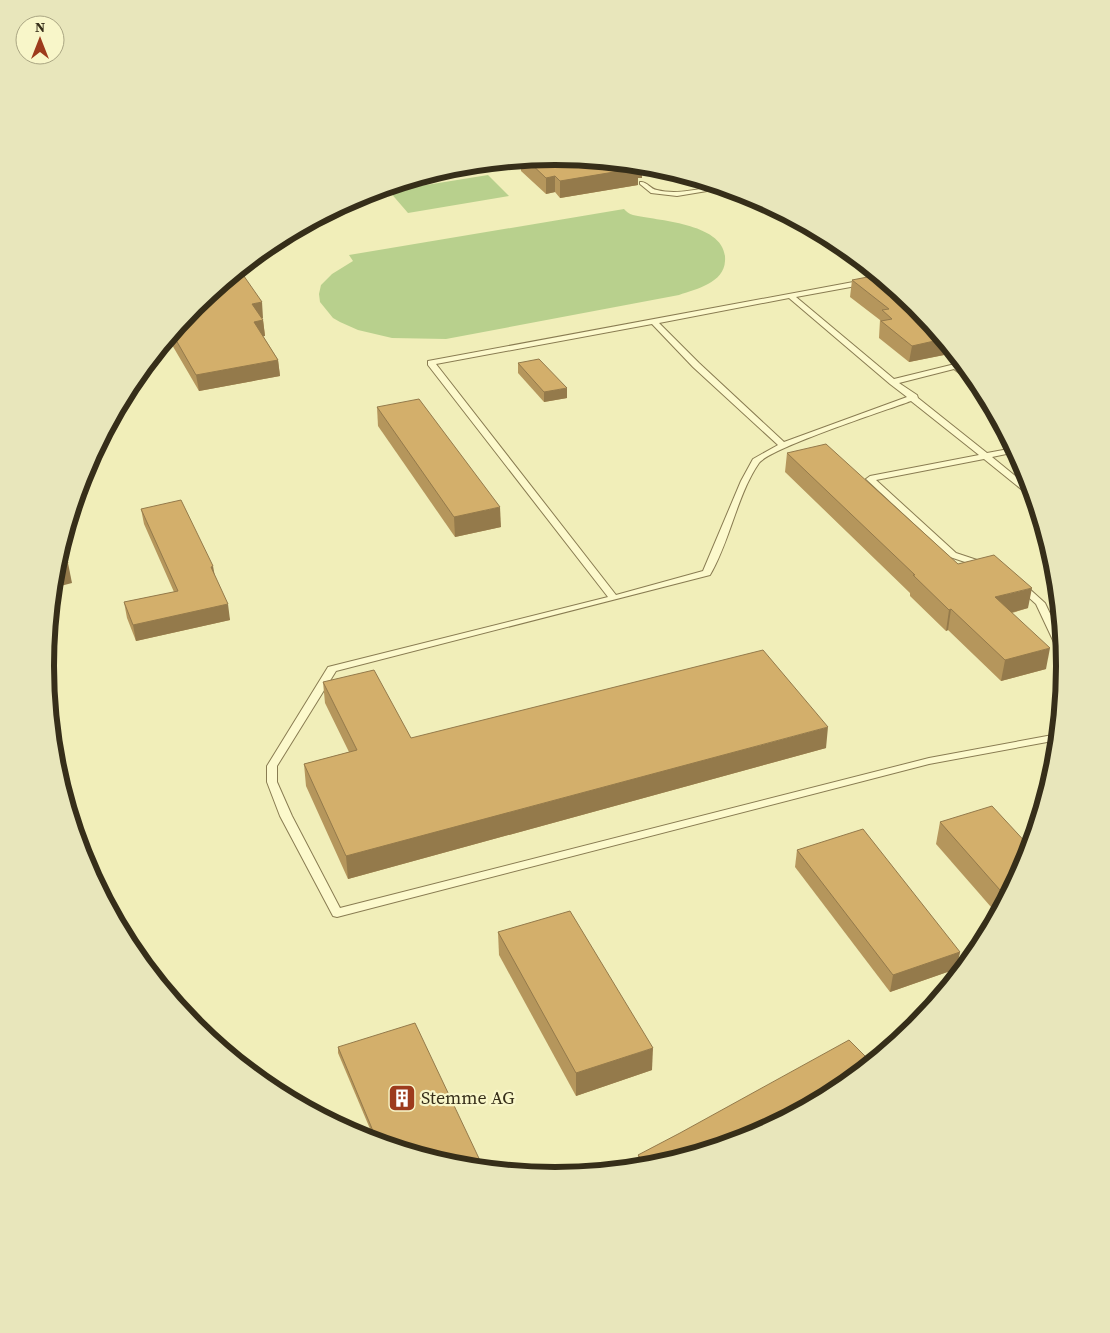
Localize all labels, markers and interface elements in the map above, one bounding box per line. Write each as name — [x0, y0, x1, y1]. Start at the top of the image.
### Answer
north arrow — [15, 15, 65, 65]
text: N — [35, 17, 45, 37]
building icon: Stemme AG — [387, 1083, 417, 1113]
place label: Stemme AG — [421, 1085, 514, 1110]

